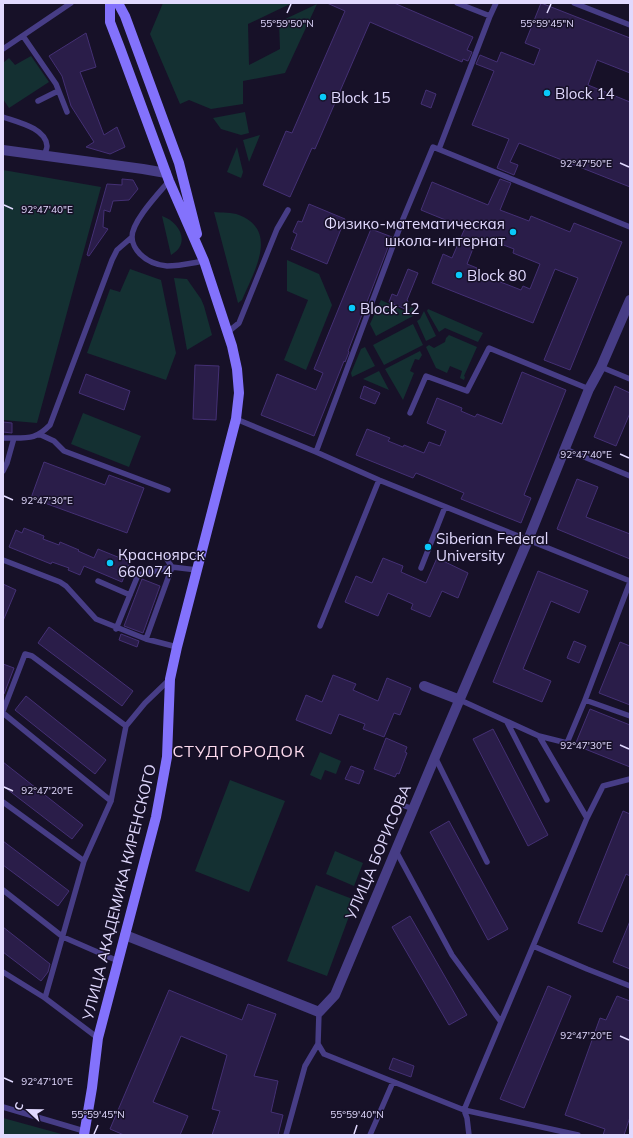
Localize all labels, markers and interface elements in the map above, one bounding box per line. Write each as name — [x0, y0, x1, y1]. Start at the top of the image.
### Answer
text: 55°59'50"N — [260, 17, 314, 30]
text: 55°59'45"N — [520, 17, 574, 30]
place label: Block 14 — [555, 84, 614, 103]
place label: Block 15 — [331, 88, 390, 107]
marker: Block 14 — [542, 88, 552, 98]
marker: Block 15 — [318, 92, 328, 102]
text: 92°47'50"E — [560, 157, 612, 170]
text: 92°47'40"E — [21, 203, 73, 216]
place label: Физико-математическая школа-интернат — [324, 214, 505, 250]
marker: Физико-математическая школа-интернат — [508, 227, 518, 237]
place label: Block 80 — [467, 266, 526, 285]
marker: Block 80 — [454, 270, 464, 280]
place label: Block 12 — [360, 299, 419, 318]
marker: Block 12 — [347, 303, 357, 313]
text: 92°47'40"E — [560, 448, 612, 461]
text: 92°47'30"E — [21, 494, 73, 507]
place label: Siberian Federal University — [436, 529, 548, 565]
marker: Siberian Federal University — [423, 542, 433, 552]
place label: Красноярск 660074 — [118, 545, 205, 581]
marker: Красноярск 660074 — [105, 558, 115, 568]
text: 92°47'30"E — [560, 739, 612, 752]
district label: СТУДГОРОДОК — [172, 741, 306, 761]
street label: УЛИЦА АКАДЕМИКА КИРЕНСКОГО — [78, 762, 160, 1023]
street label: УЛИЦА БОРИСОВА — [341, 782, 415, 923]
text: 92°47'20"E — [21, 784, 73, 797]
text: 92°47'20"E — [560, 1029, 612, 1042]
text: 92°47'10"E — [21, 1075, 73, 1088]
north arrow — [8, 1090, 48, 1130]
text: С — [11, 1100, 27, 1112]
text: 55°59'45"N — [71, 1108, 125, 1121]
text: 55°59'40"N — [330, 1108, 384, 1121]

